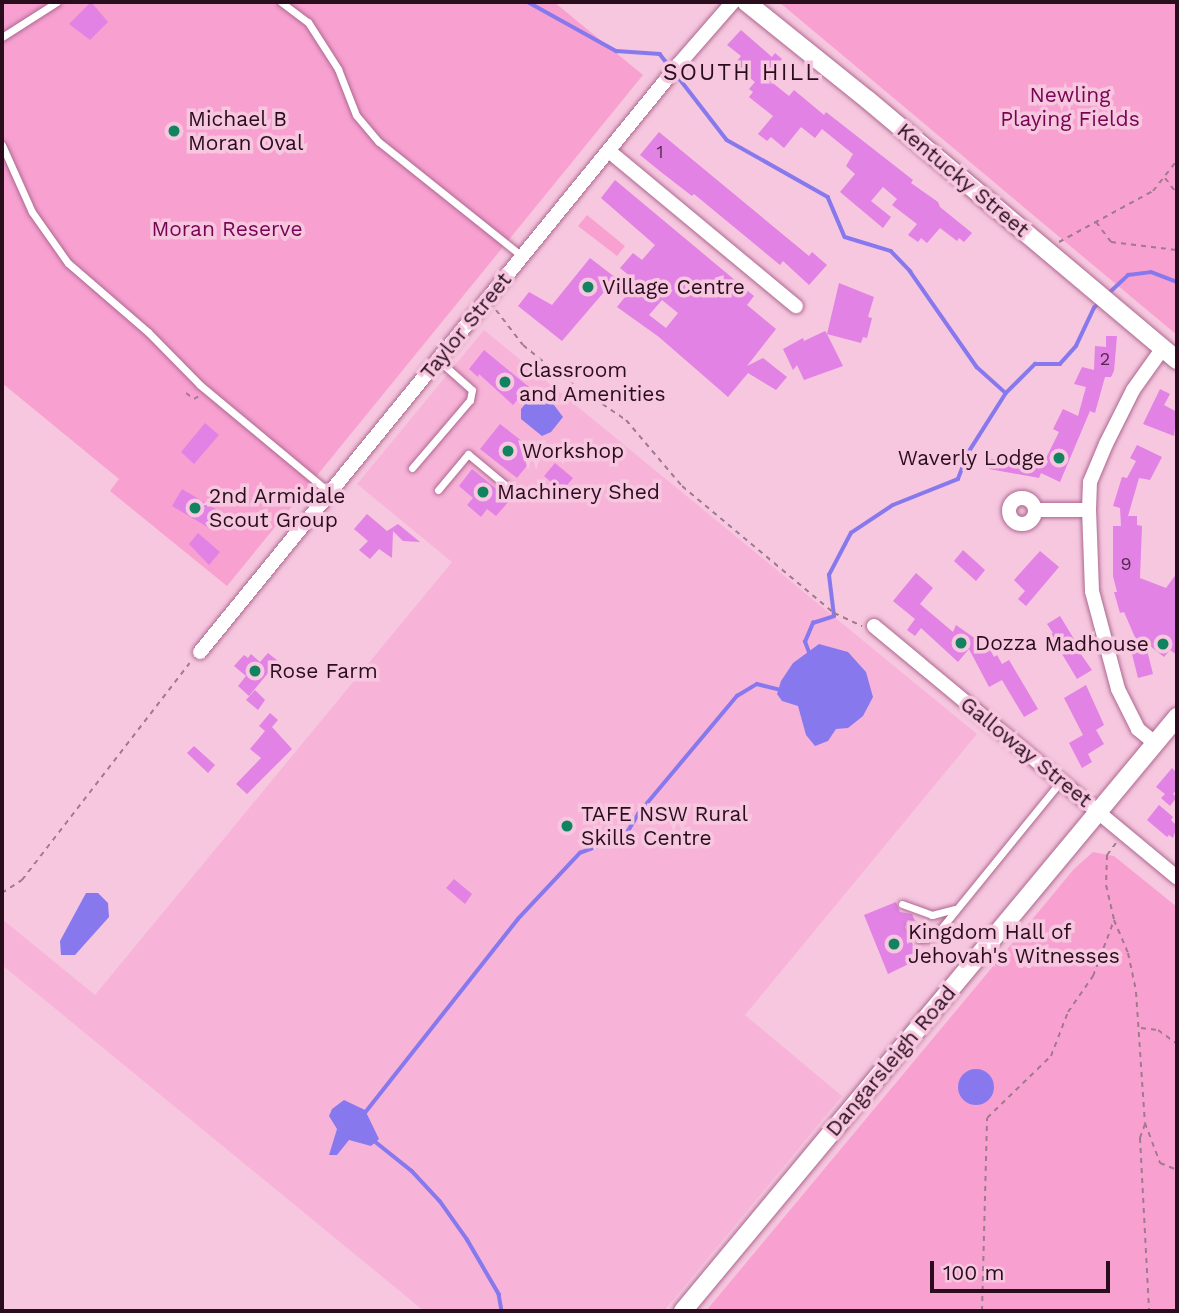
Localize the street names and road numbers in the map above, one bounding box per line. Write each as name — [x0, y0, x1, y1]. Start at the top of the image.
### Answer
street label: Kentucky Street — [892, 117, 1034, 243]
street label: Taylor Street — [415, 267, 517, 385]
street label: Galloway Street — [955, 691, 1097, 813]
street label: Dangarsleigh Road — [821, 981, 961, 1141]

